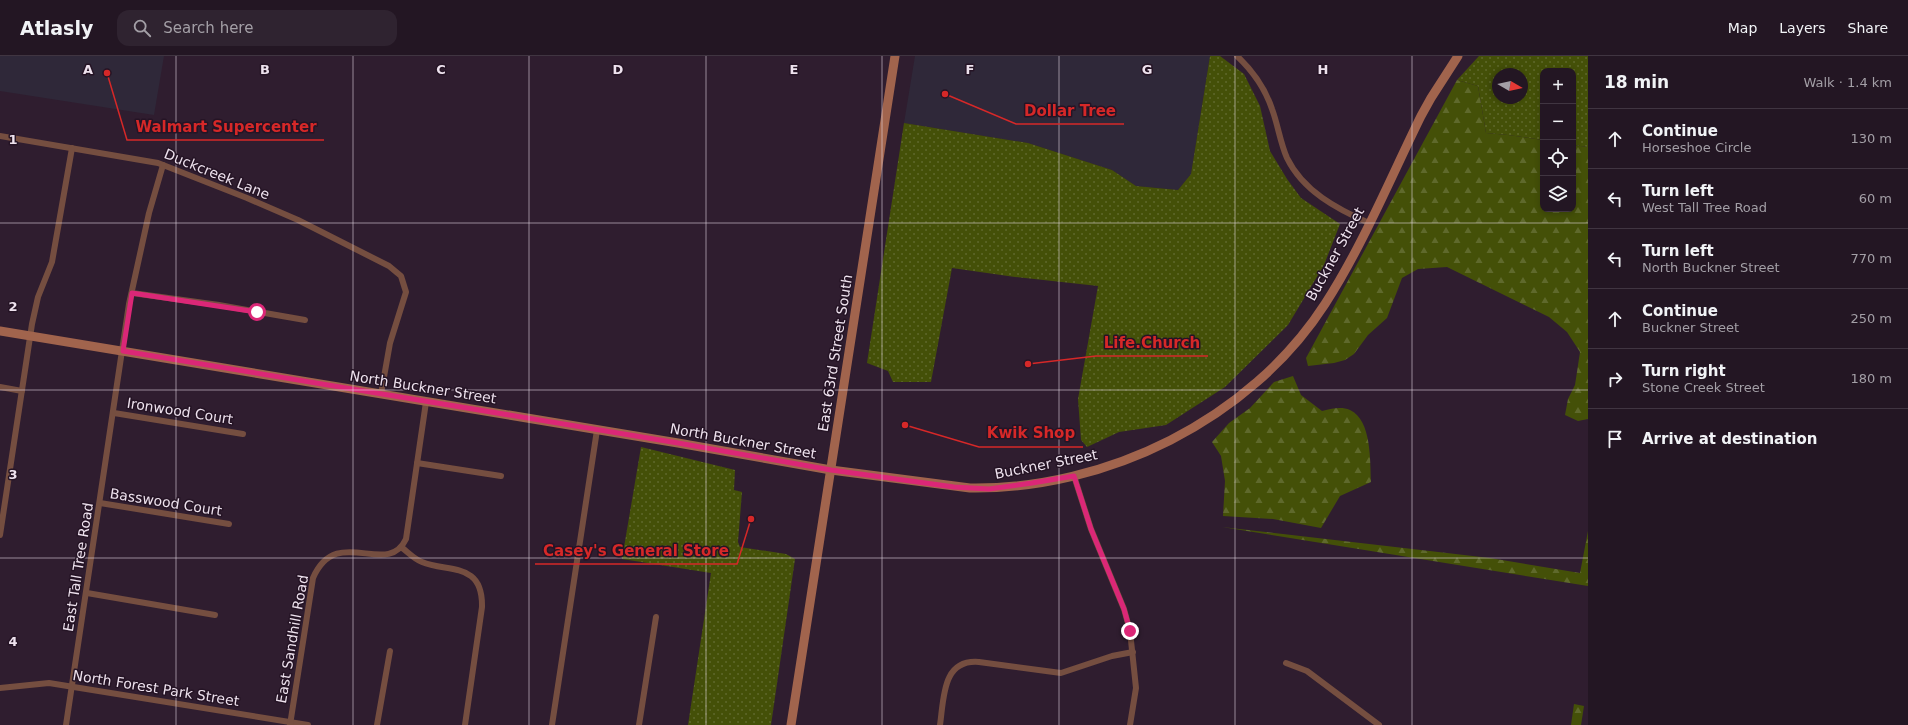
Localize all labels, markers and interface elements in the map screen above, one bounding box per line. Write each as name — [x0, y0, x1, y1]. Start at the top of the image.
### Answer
search box — [117, 10, 397, 46]
text: Atlasly — [20, 17, 93, 39]
icon: search — [131, 17, 153, 39]
text: Search here — [163, 19, 253, 37]
text: Map — [1728, 20, 1757, 36]
text: Layers — [1779, 20, 1826, 36]
text: Share — [1848, 20, 1888, 36]
text: A — [83, 62, 93, 77]
text: B — [260, 62, 270, 77]
text: C — [436, 62, 446, 77]
text: D — [613, 62, 624, 77]
text: E — [790, 62, 798, 77]
text: F — [966, 62, 974, 77]
text: G — [1142, 62, 1152, 77]
text: H — [1318, 62, 1328, 77]
north arrow — [1492, 68, 1528, 104]
map controls — [1540, 68, 1576, 212]
button: + — [1540, 68, 1576, 104]
text: 18 min — [1604, 72, 1669, 92]
text: Walk · 1.4 km — [1803, 75, 1892, 90]
callout: Dollar Tree — [1016, 97, 1124, 124]
text: Dollar Tree — [1024, 102, 1116, 120]
button: − — [1540, 104, 1576, 140]
callout: Walmart Supercenter — [127, 113, 324, 140]
text: Walmart Supercenter — [135, 118, 317, 136]
text: Continue — [1642, 122, 1718, 140]
icon: ahead — [1604, 128, 1626, 150]
text: 130 m — [1850, 131, 1892, 146]
text: 1 — [8, 132, 18, 147]
button: locate — [1540, 140, 1576, 176]
text: Horseshoe Circle — [1642, 140, 1751, 155]
street label: Duckcreek Lane — [162, 146, 272, 202]
button: layers — [1540, 176, 1576, 212]
text: Turn left — [1642, 182, 1714, 200]
icon: left — [1604, 188, 1626, 210]
text: 60 m — [1859, 191, 1892, 206]
text: West Tall Tree Road — [1642, 200, 1767, 215]
street label: Buckner Street — [1303, 204, 1368, 304]
text: Turn left — [1642, 242, 1714, 260]
icon: left — [1604, 248, 1626, 270]
text: 770 m — [1850, 251, 1892, 266]
text: North Buckner Street — [1642, 260, 1780, 275]
street label: East 63rd Street South — [815, 273, 855, 433]
text: 2 — [8, 299, 18, 314]
text: Continue — [1642, 302, 1718, 320]
route start — [248, 303, 266, 321]
icon: ahead — [1604, 308, 1626, 330]
text: 250 m — [1850, 311, 1892, 326]
text: Buckner Street — [1642, 320, 1739, 335]
callout: Life.Church — [1096, 329, 1208, 356]
text: Life.Church — [1104, 334, 1200, 352]
text: Turn right — [1642, 362, 1726, 380]
street label: North Buckner Street — [349, 368, 498, 407]
icon: right — [1604, 368, 1626, 390]
text: 180 m — [1850, 371, 1892, 386]
text: Stone Creek Street — [1642, 380, 1765, 395]
street label: Ironwood Court — [126, 395, 235, 427]
street label: North Buckner Street — [669, 420, 818, 462]
callout: Kwik Shop — [979, 420, 1083, 447]
text: Kwik Shop — [987, 424, 1075, 442]
icon: arrive — [1604, 428, 1626, 450]
text: Arrive at destination — [1642, 430, 1817, 448]
street label: Buckner Street — [993, 446, 1099, 482]
text: 3 — [8, 467, 18, 482]
street label: Basswood Court — [109, 485, 224, 519]
street label: East Tall Tree Road — [60, 501, 96, 633]
callout: Casey's General Store — [535, 537, 737, 564]
text: Casey's General Store — [543, 542, 729, 560]
street label: East Sandhill Road — [273, 574, 311, 704]
route end — [1121, 622, 1139, 640]
text: 4 — [8, 634, 18, 649]
street label: North Forest Park Street — [72, 667, 241, 709]

